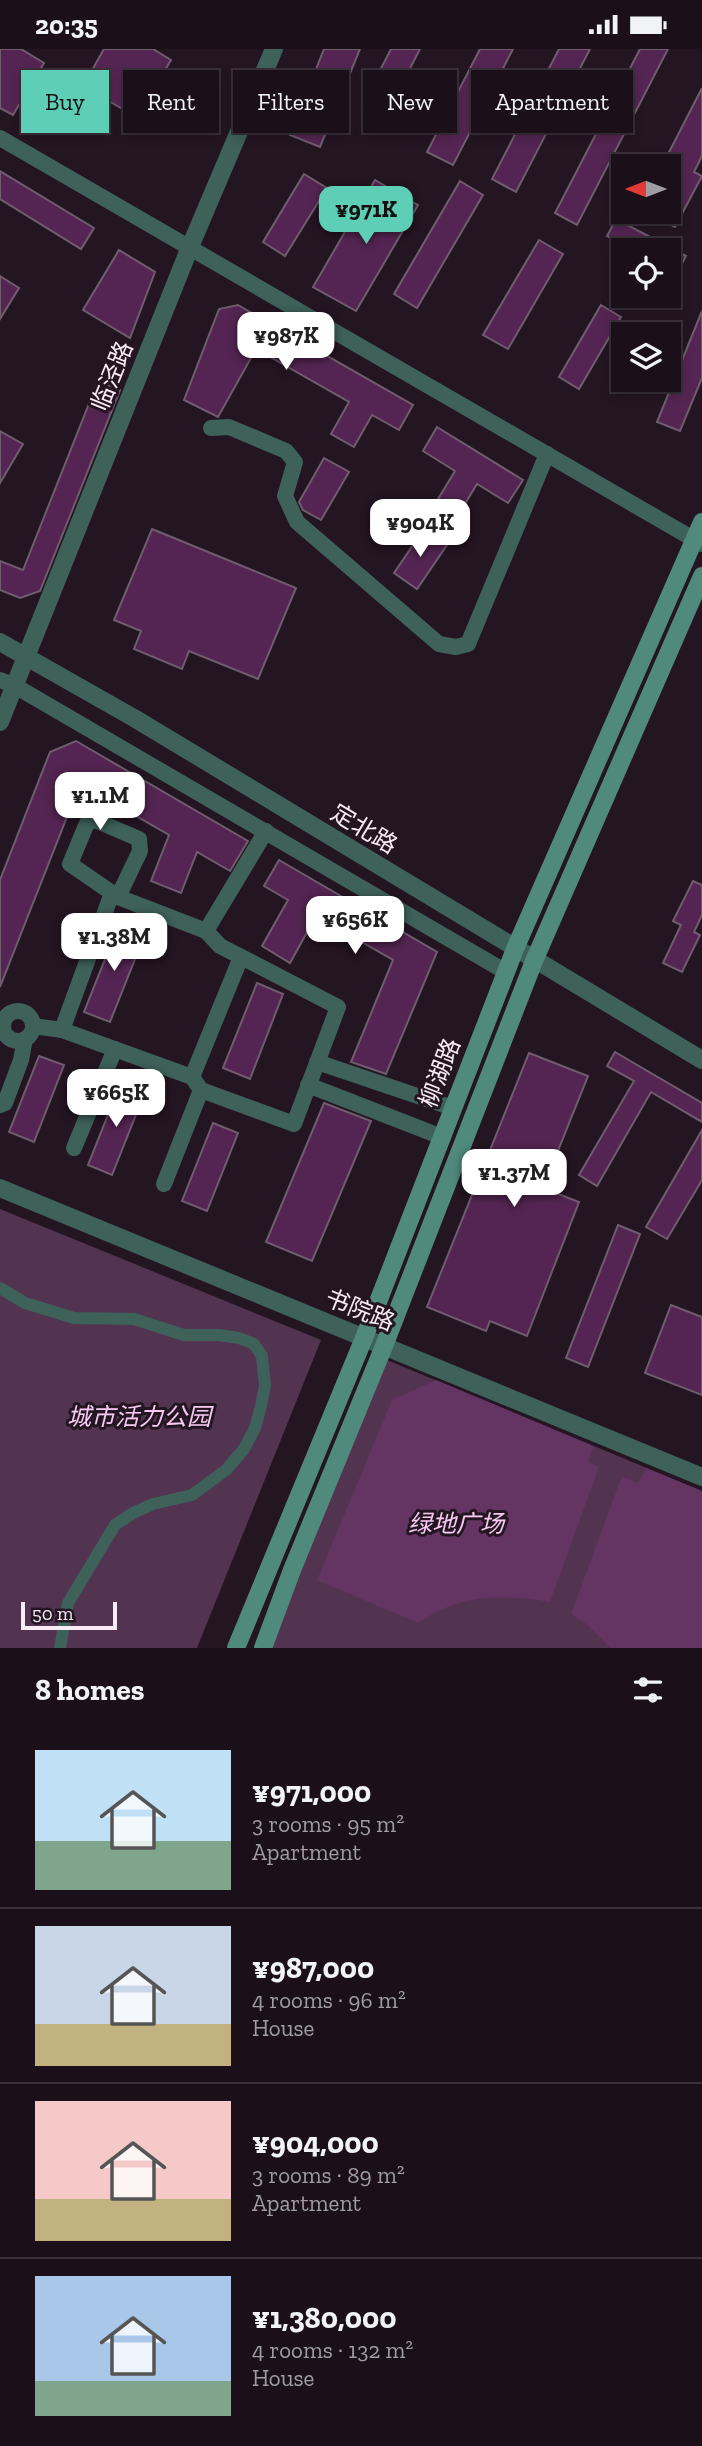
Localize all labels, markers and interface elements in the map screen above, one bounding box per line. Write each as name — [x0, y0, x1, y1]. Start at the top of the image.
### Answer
text: 20:35 — [35, 9, 98, 41]
chip: Buy — [21, 70, 109, 133]
chip: Rent — [123, 70, 219, 133]
chip: Filters — [233, 70, 349, 133]
chip: New — [363, 70, 457, 133]
chip: Apartment — [471, 70, 633, 133]
north arrow — [611, 154, 681, 224]
map controls — [611, 154, 681, 392]
pin: ¥971K — [317, 187, 415, 246]
text: ¥971K — [335, 195, 397, 223]
button: locate — [611, 238, 681, 308]
pin: ¥987K — [237, 313, 335, 372]
text: ¥987K — [253, 321, 319, 349]
button: layers — [611, 322, 681, 392]
street label: 临泾路 — [85, 337, 138, 415]
pin: ¥904K — [371, 499, 469, 559]
text: ¥904K — [386, 508, 454, 536]
pin: ¥1.1M — [51, 773, 149, 832]
text: ¥1.1M — [71, 781, 129, 809]
street label: 定北路 — [326, 798, 403, 860]
pin: ¥656K — [306, 897, 404, 956]
text: ¥656K — [322, 905, 388, 933]
pin: ¥1.38M — [57, 913, 171, 973]
text: ¥1.38M — [77, 922, 151, 950]
street label: 柳湖路 — [413, 1034, 466, 1112]
pin: ¥665K — [67, 1069, 165, 1129]
text: ¥665K — [83, 1078, 149, 1106]
pin: ¥1.37M — [457, 1149, 571, 1209]
text: ¥1.37M — [478, 1158, 550, 1186]
street label: 书院路 — [321, 1283, 399, 1336]
park label: 城市活力公园 — [67, 1402, 214, 1431]
park label: 绿地广场 — [408, 1509, 506, 1538]
scale bar — [21, 1599, 117, 1631]
text: 50 m — [32, 1602, 73, 1625]
icon: filters — [629, 1671, 667, 1709]
text: 8 homes — [35, 1672, 144, 1708]
text: ¥971,000 — [252, 1774, 371, 1810]
icon: home — [91, 1778, 175, 1862]
text: 3 rooms · 95 m² — [252, 1810, 404, 1838]
text: Apartment — [252, 1838, 361, 1866]
text: ¥987,000 — [252, 1950, 374, 1986]
icon: home — [91, 1954, 175, 2038]
text: 4 rooms · 96 m² — [252, 1986, 406, 2014]
text: House — [252, 2014, 314, 2042]
text: ¥904,000 — [252, 2125, 379, 2161]
icon: home — [91, 2129, 175, 2213]
text: 3 rooms · 89 m² — [252, 2161, 405, 2189]
text: Apartment — [252, 2189, 361, 2217]
text: ¥1,380,000 — [252, 2300, 397, 2336]
icon: home — [91, 2304, 175, 2388]
text: 4 rooms · 132 m² — [252, 2336, 413, 2364]
text: House — [252, 2364, 314, 2392]

